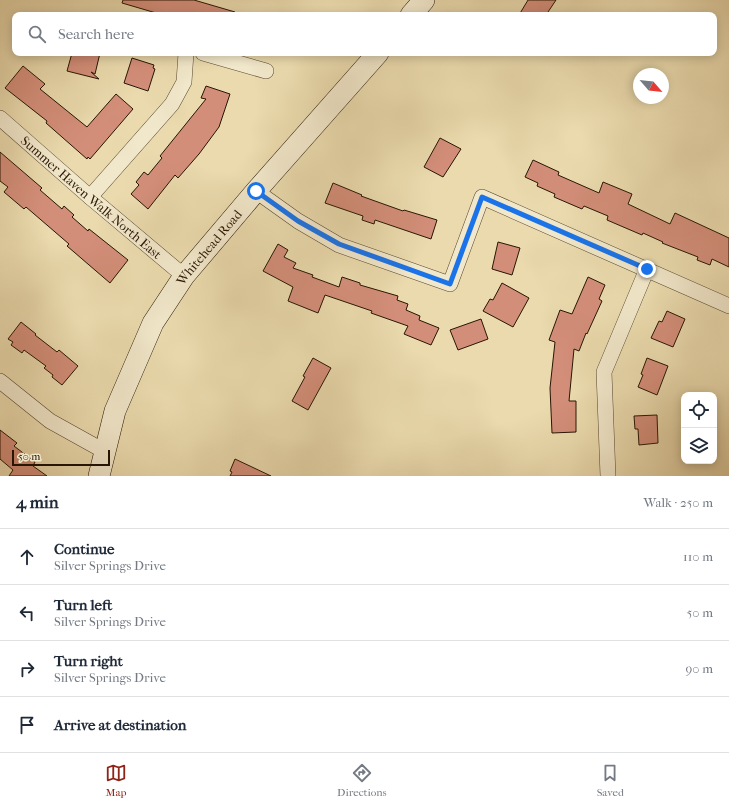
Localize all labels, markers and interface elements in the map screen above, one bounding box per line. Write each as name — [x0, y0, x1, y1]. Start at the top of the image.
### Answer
search box — [12, 12, 717, 56]
icon: search — [26, 23, 48, 45]
text: Search here — [58, 25, 134, 43]
north arrow — [633, 68, 669, 104]
street label: Summer Haven Walk North East — [18, 133, 165, 262]
route start — [247, 182, 265, 200]
street label: Whitehead Road — [173, 206, 245, 289]
route end — [638, 260, 656, 278]
map controls — [681, 392, 717, 464]
button: locate — [681, 392, 717, 428]
button: layers — [681, 428, 717, 464]
scale bar — [12, 448, 110, 467]
text: 50 m — [18, 450, 40, 463]
text: 4 min — [16, 492, 59, 512]
text: Walk · 250 m — [644, 495, 713, 510]
text: Continue — [54, 540, 114, 558]
icon: ahead — [16, 546, 38, 568]
text: 110 m — [683, 549, 713, 564]
text: Silver Springs Drive — [54, 558, 166, 573]
text: Turn left — [54, 596, 112, 614]
icon: left — [16, 602, 38, 624]
text: 50 m — [687, 605, 713, 620]
text: Silver Springs Drive — [54, 614, 166, 629]
text: Turn right — [54, 652, 123, 670]
icon: right — [16, 658, 38, 680]
text: 90 m — [685, 661, 713, 676]
text: Silver Springs Drive — [54, 670, 166, 685]
icon: arrive — [16, 714, 38, 736]
text: Arrive at destination — [54, 716, 186, 734]
tab: Map — [105, 762, 127, 799]
tab: Directions — [337, 762, 387, 799]
tab: Saved — [597, 762, 624, 799]

